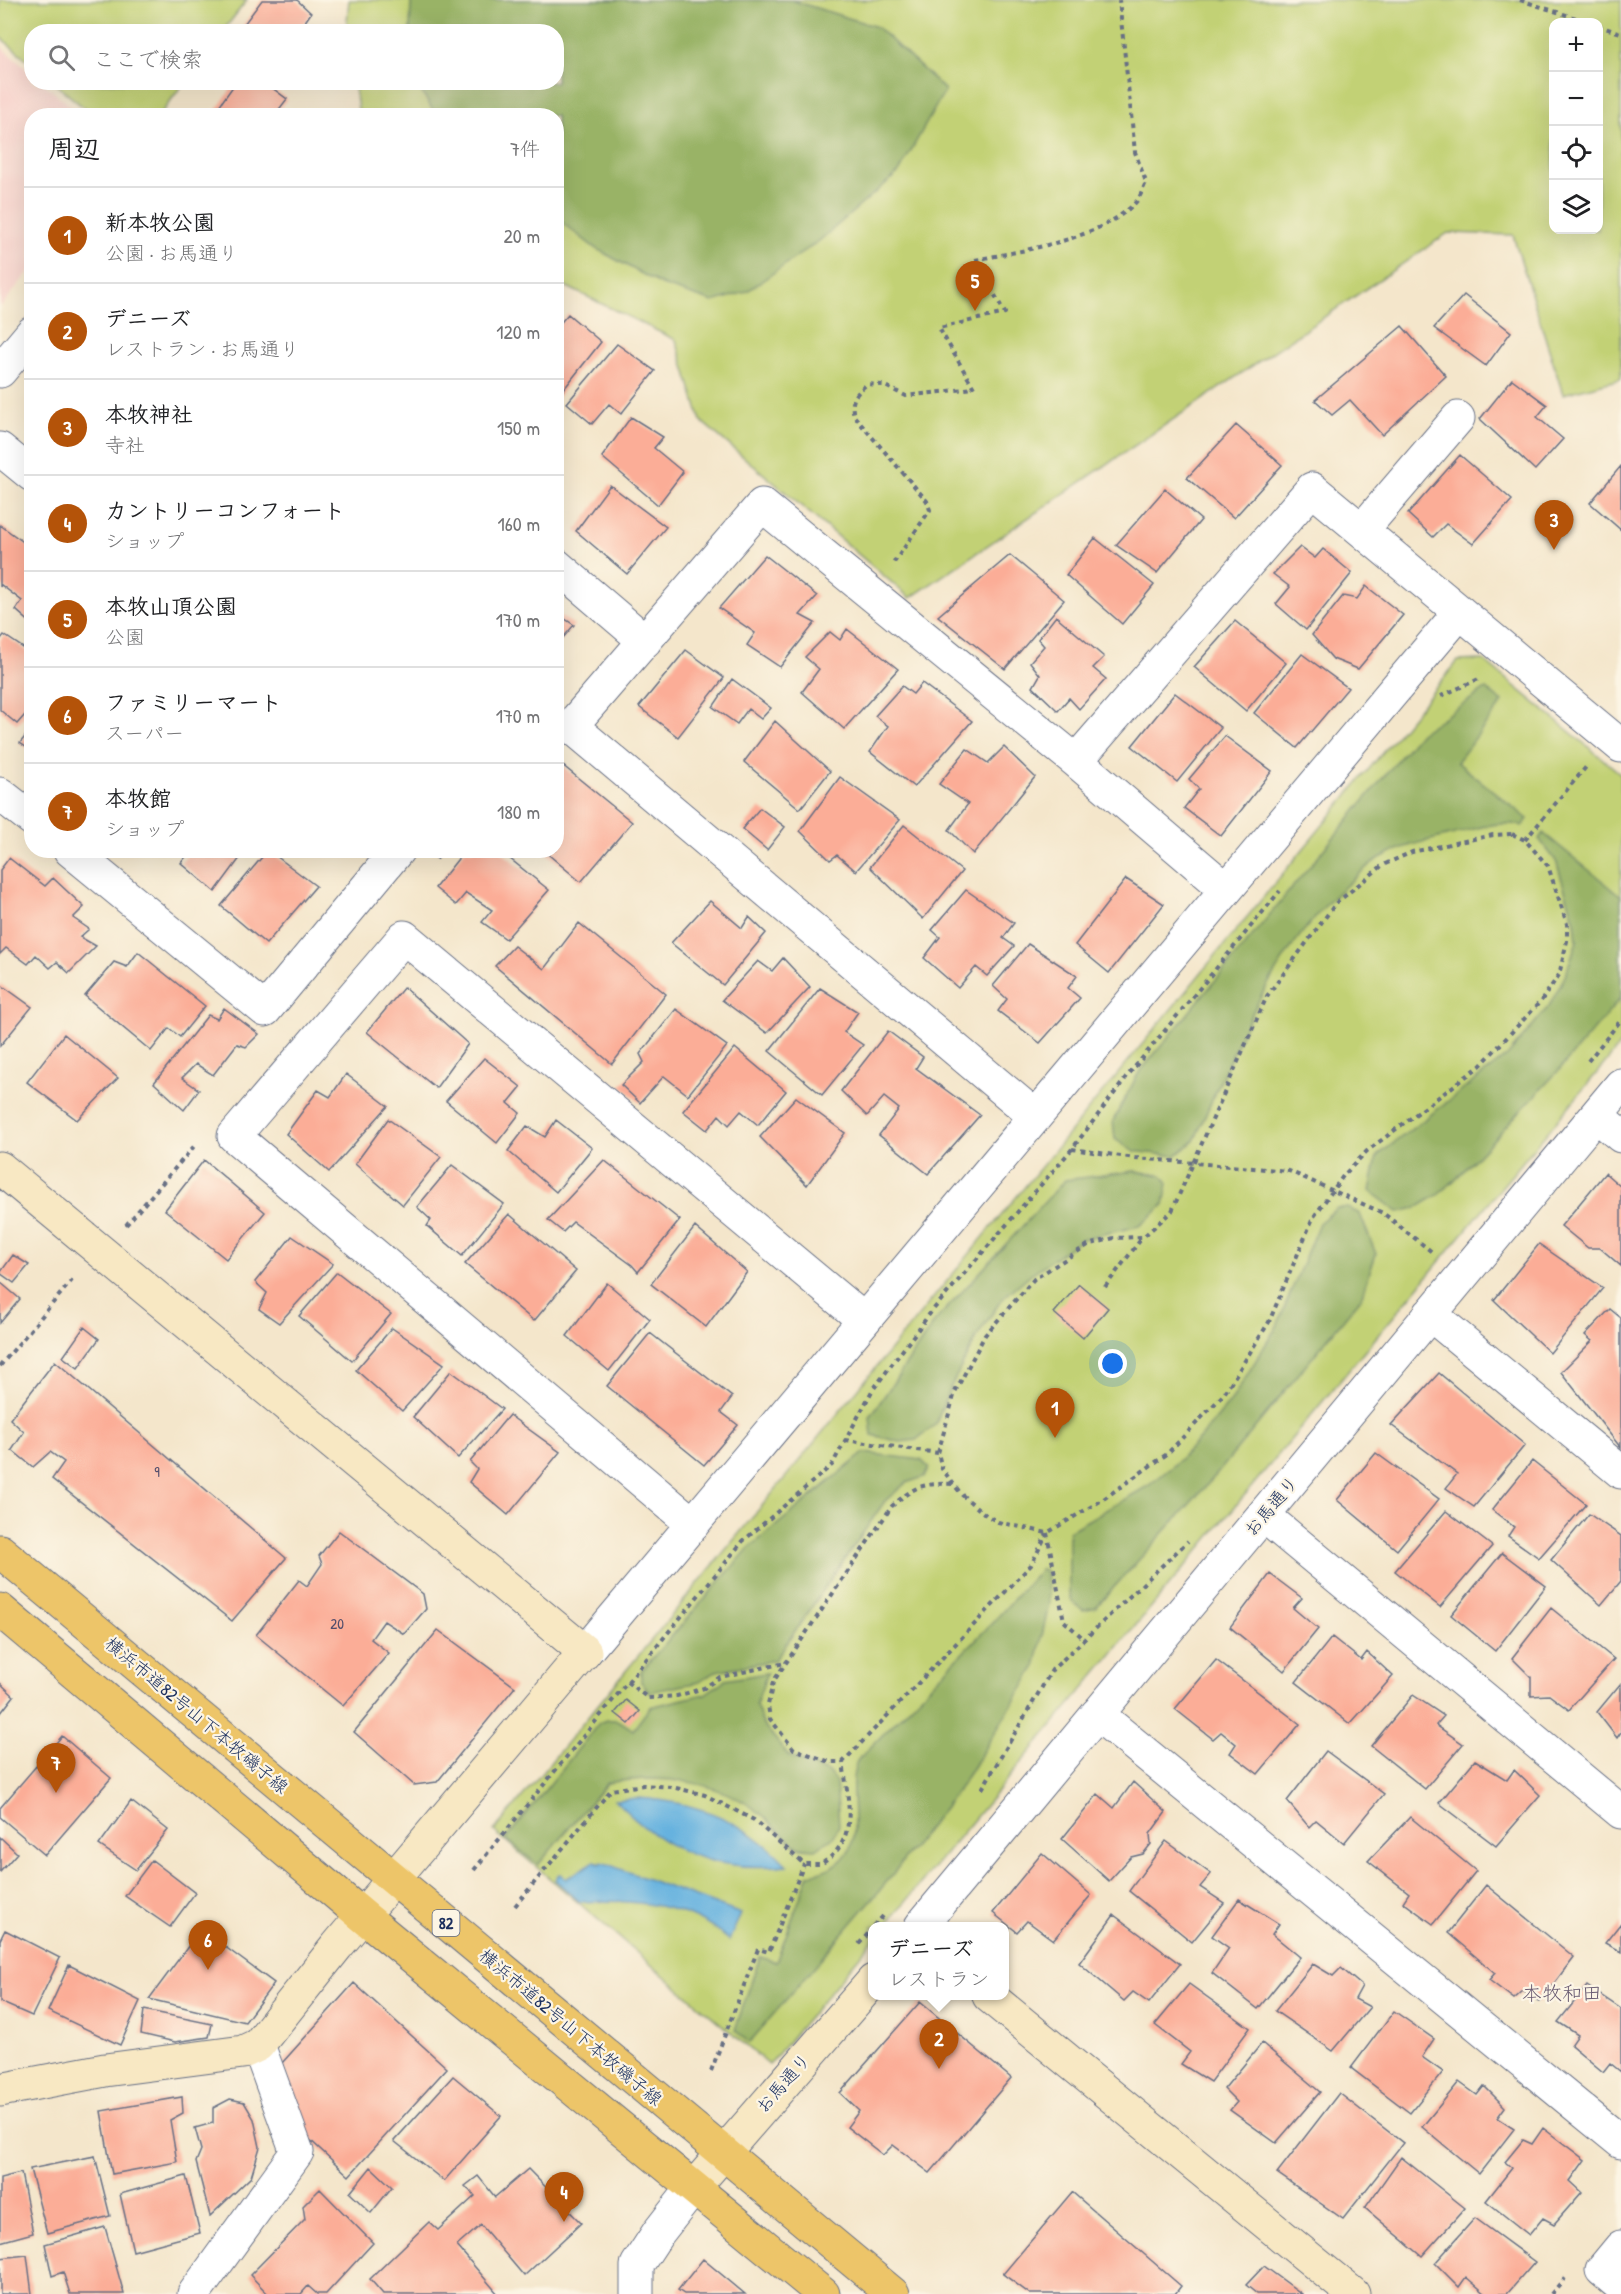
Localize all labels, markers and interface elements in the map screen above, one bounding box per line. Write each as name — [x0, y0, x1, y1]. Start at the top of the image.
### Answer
map controls — [1549, 18, 1603, 234]
button: + — [1549, 18, 1603, 72]
search box — [24, 24, 564, 90]
icon: search — [45, 41, 78, 74]
text: ここで検索 — [93, 44, 203, 74]
button: − — [1549, 72, 1603, 126]
button: locate — [1549, 126, 1603, 180]
text: 周辺 — [48, 131, 100, 166]
text: 7件 — [510, 135, 540, 162]
button: layers — [1549, 180, 1603, 234]
text: 新本牧公園 — [105, 207, 215, 237]
text: 1 — [64, 222, 71, 249]
text: 20 m — [503, 222, 540, 249]
text: 公園 · お馬通り — [105, 239, 238, 266]
pin: 5 — [956, 262, 994, 311]
text: デニーズ — [105, 303, 191, 333]
text: 2 — [63, 318, 72, 345]
text: 120 m — [496, 318, 540, 345]
text: レストラン · お馬通り — [105, 335, 300, 362]
text: 本牧神社 — [105, 399, 193, 429]
text: 3 — [63, 414, 72, 441]
text: 150 m — [497, 414, 540, 441]
text: 寺社 — [105, 431, 145, 458]
text: カントリーコンフォート — [105, 495, 345, 525]
pin: 3 — [1534, 500, 1574, 550]
text: 4 — [64, 510, 71, 537]
text: 160 m — [498, 510, 540, 537]
text: ショップ — [105, 527, 184, 554]
text: 本牧山頂公園 — [105, 591, 237, 621]
text: 5 — [63, 606, 72, 633]
text: 170 m — [496, 606, 540, 633]
text: 公園 — [105, 623, 145, 650]
text: ファミリーマート — [105, 687, 282, 717]
text: 6 — [64, 702, 71, 729]
text: 170 m — [496, 702, 540, 729]
text: スーパー — [105, 719, 184, 746]
text: 本牧館 — [105, 783, 171, 813]
text: 7 — [63, 798, 72, 825]
text: 180 m — [497, 798, 540, 825]
text: ショップ — [105, 815, 184, 842]
your location — [1098, 1349, 1127, 1378]
pin: 1 — [1036, 1388, 1074, 1438]
house number: 9 — [154, 1461, 160, 1482]
street label: お馬通り — [1238, 1470, 1304, 1542]
house number: 20 — [330, 1613, 344, 1634]
street label: 横浜市道82号山下本牧磯子線 — [100, 1631, 294, 1799]
pin: 7 — [36, 1744, 76, 1793]
road number: 82 — [432, 1910, 460, 1936]
pin: 6 — [188, 1920, 228, 1970]
popup — [868, 1922, 1009, 2000]
text: デニーズ — [888, 1933, 974, 1963]
street label: 横浜市道82号山下本牧磯子線 — [474, 1943, 668, 2111]
text: レストラン — [888, 1965, 989, 1992]
district label: 本牧和田 — [1522, 1979, 1602, 2006]
pin: 2 — [920, 2020, 958, 2069]
street label: お馬通り — [750, 2048, 816, 2118]
pin: 4 — [544, 2172, 584, 2222]

